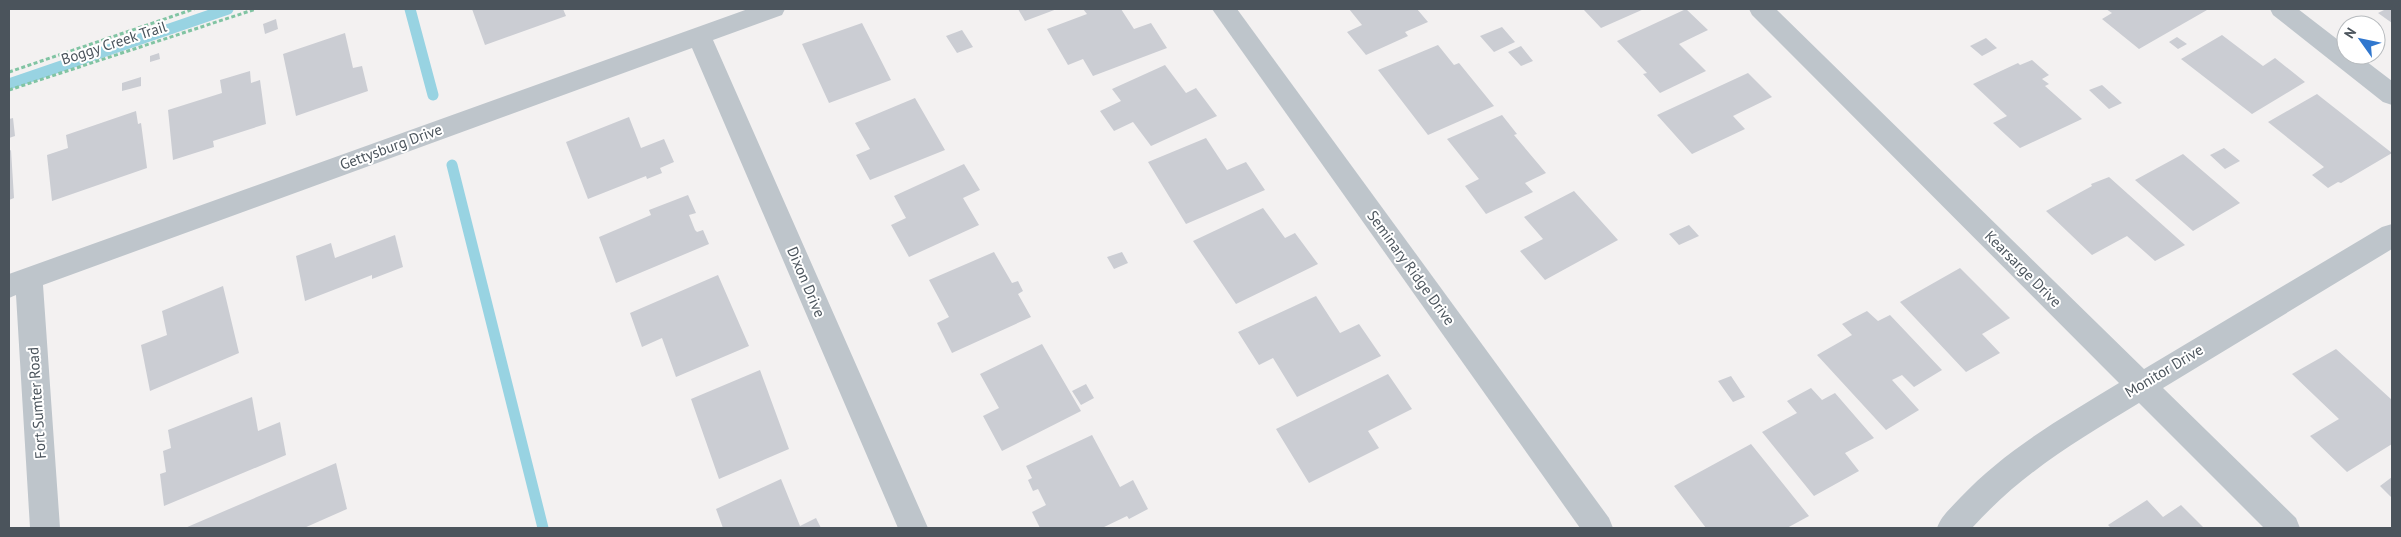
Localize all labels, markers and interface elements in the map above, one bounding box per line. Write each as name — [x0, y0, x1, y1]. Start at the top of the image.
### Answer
north arrow — [2336, 15, 2386, 65]
street label: Boggy Creek Trail — [59, 16, 170, 69]
text: N — [2340, 24, 2360, 42]
street label: Gettysburg Drive — [337, 119, 444, 174]
street label: Seminary Ridge Drive — [1363, 207, 1459, 329]
street label: Kearsarge Drive — [1981, 226, 2066, 311]
street label: Dixon Drive — [783, 244, 830, 320]
street label: Monitor Drive — [2121, 340, 2206, 401]
street label: Fort Sumter Road — [23, 346, 50, 460]

